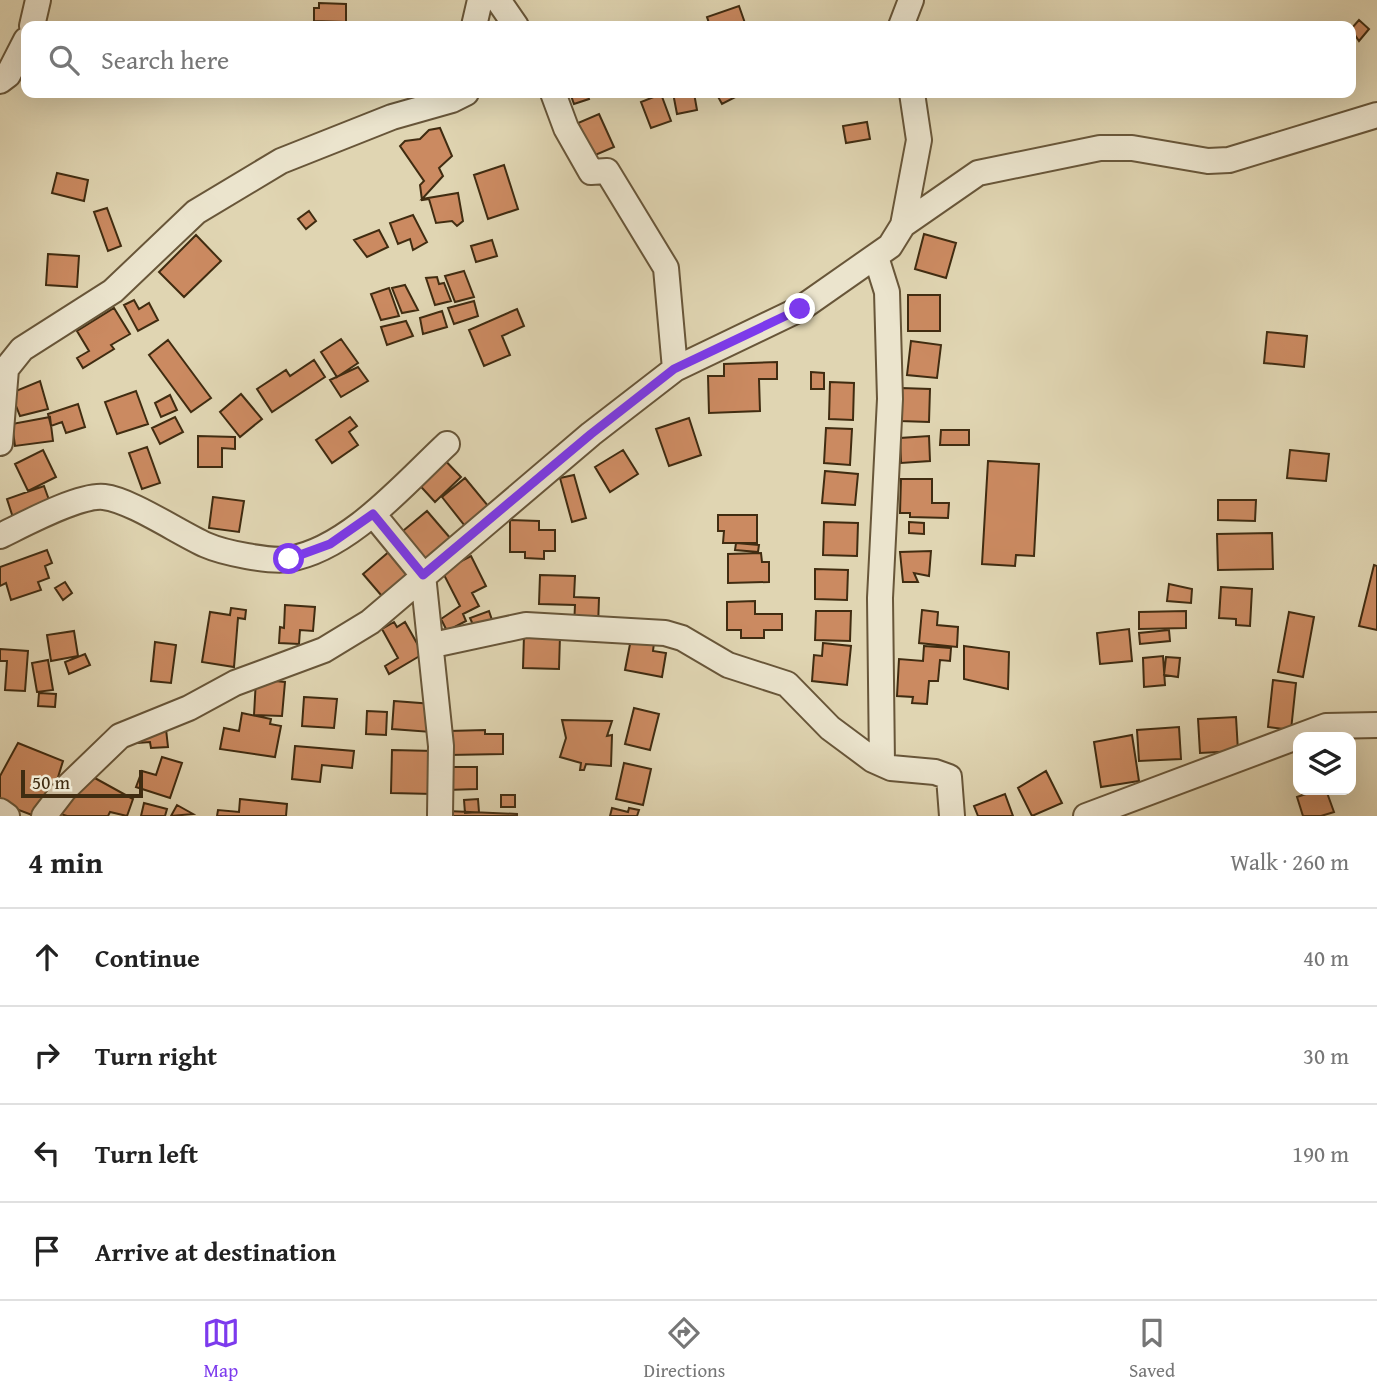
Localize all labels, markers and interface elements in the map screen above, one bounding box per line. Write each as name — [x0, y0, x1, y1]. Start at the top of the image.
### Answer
search box — [21, 21, 1356, 98]
text: Search here — [101, 40, 229, 79]
icon: search — [45, 41, 83, 79]
route end — [784, 293, 815, 324]
route start — [273, 543, 304, 574]
map controls — [1293, 732, 1356, 795]
button: layers — [1293, 732, 1356, 795]
scale bar — [21, 767, 144, 799]
text: 50 m — [32, 768, 70, 796]
text: 4 min — [28, 840, 103, 884]
text: Walk · 260 m — [1230, 845, 1349, 878]
icon: ahead — [28, 938, 66, 976]
text: Continue — [95, 938, 200, 977]
text: 40 m — [1303, 941, 1349, 974]
icon: right — [28, 1036, 66, 1074]
text: Turn right — [95, 1036, 217, 1075]
text: 30 m — [1303, 1039, 1349, 1072]
icon: left — [28, 1134, 66, 1172]
text: Turn left — [95, 1134, 198, 1173]
text: 190 m — [1292, 1137, 1349, 1170]
icon: arrive — [28, 1232, 66, 1270]
text: Arrive at destination — [95, 1232, 336, 1271]
tab: Map — [202, 1314, 240, 1384]
tab: Directions — [644, 1314, 725, 1384]
tab: Saved — [1129, 1314, 1175, 1384]

